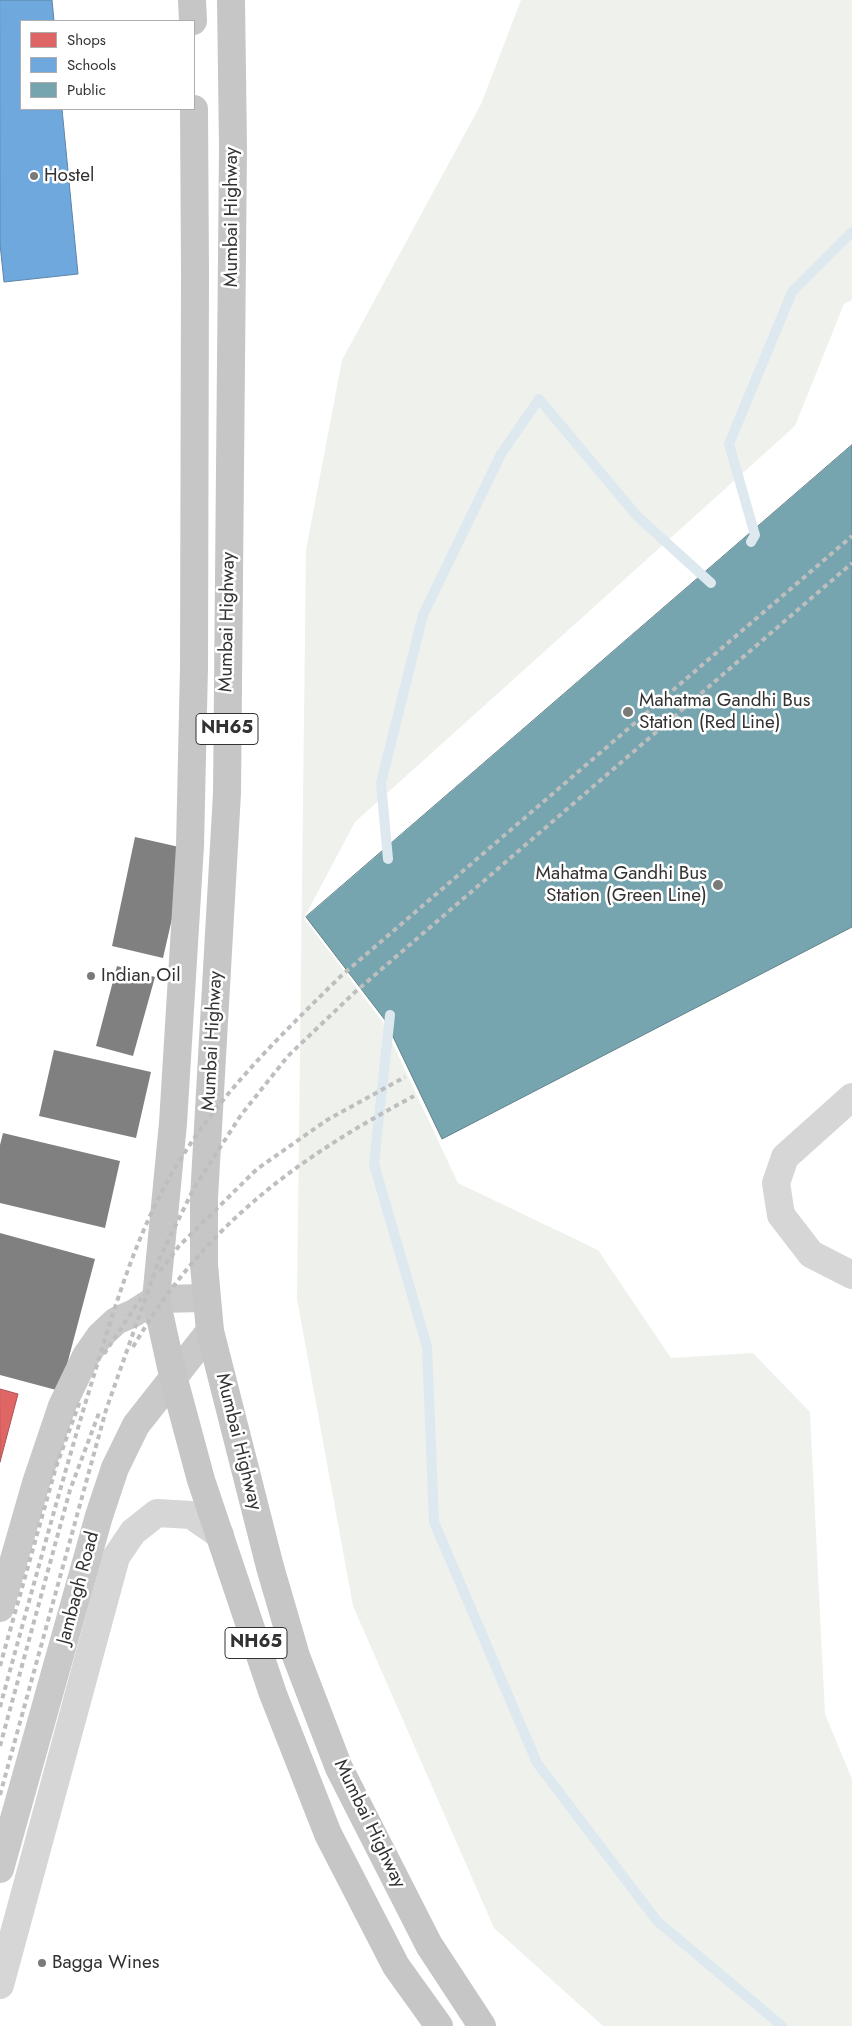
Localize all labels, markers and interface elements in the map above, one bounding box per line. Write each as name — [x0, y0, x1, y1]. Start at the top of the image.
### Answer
legend — [20, 20, 195, 110]
text: Shops — [67, 29, 106, 51]
text: Schools — [67, 54, 116, 76]
text: Public — [67, 79, 106, 101]
street label: Mumbai Highway — [221, 147, 243, 287]
place label: Hostel — [44, 165, 94, 187]
marker: Hostel — [28, 170, 40, 182]
street label: Mumbai Highway — [215, 552, 241, 692]
place label: Mahatma Gandhi Bus Station (Red Line) — [639, 690, 810, 734]
marker: Mahatma Gandhi Bus Station (Red Line) — [621, 705, 635, 719]
road number: NH65 — [196, 714, 258, 744]
place label: Mahatma Gandhi Bus Station (Green Line) — [536, 863, 707, 907]
marker: Mahatma Gandhi Bus Station (Green Line) — [711, 878, 725, 892]
place label: Indian Oil — [101, 965, 181, 987]
marker: Indian Oil — [85, 970, 97, 982]
street label: Mumbai Highway — [198, 970, 228, 1112]
street label: Mumbai Highway — [210, 1371, 266, 1513]
street label: Jambagh Road — [53, 1529, 105, 1647]
road number: NH65 — [225, 1628, 287, 1659]
street label: Mumbai Highway — [328, 1756, 410, 1892]
place label: Bagga Wines — [52, 1952, 159, 1974]
marker: Bagga Wines — [36, 1957, 48, 1969]

